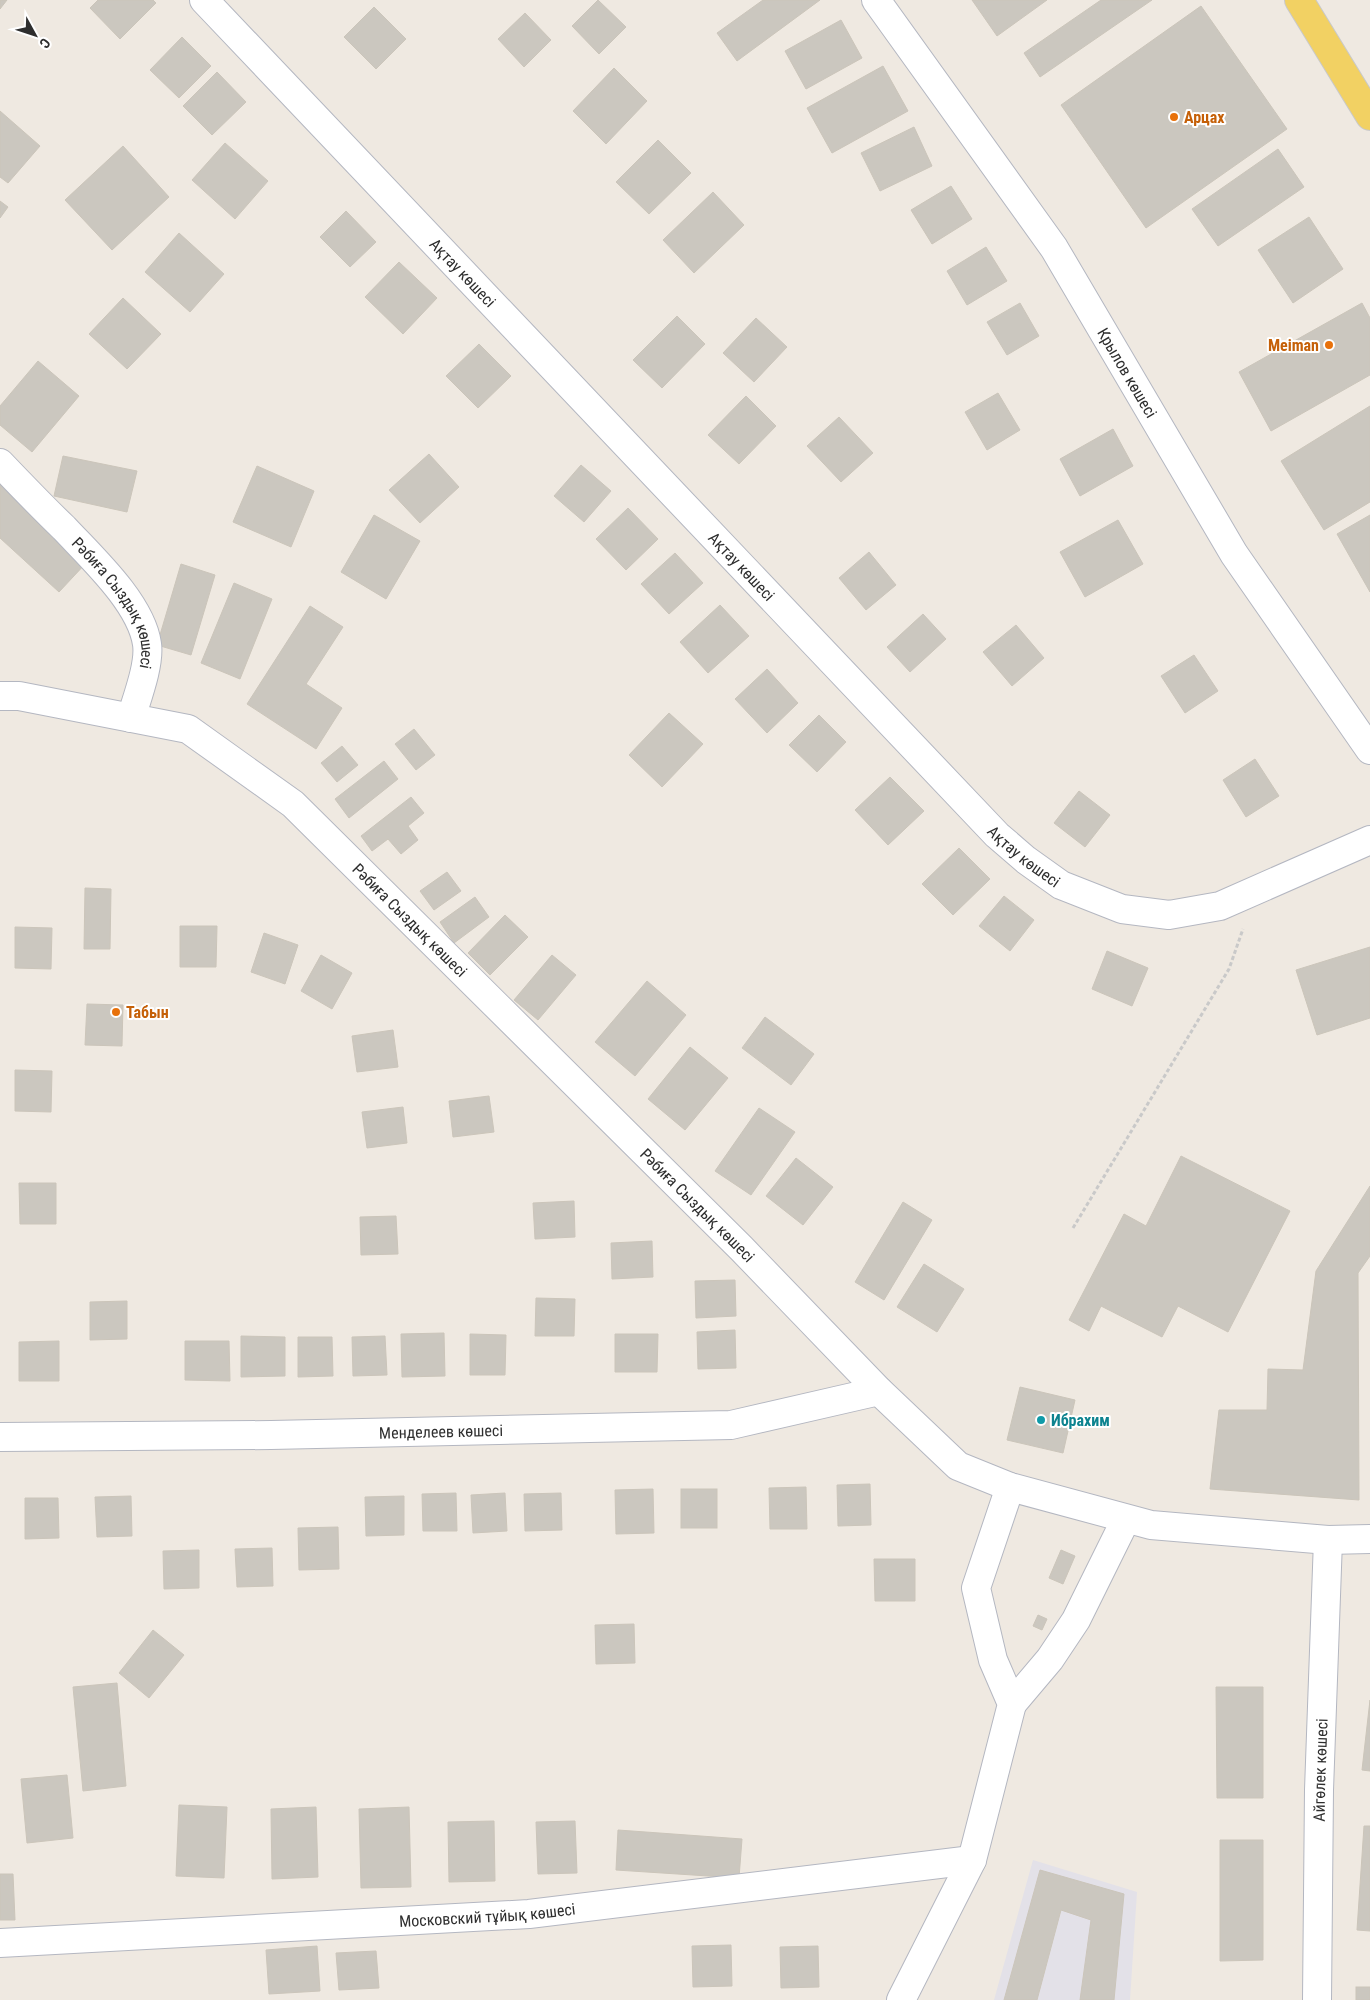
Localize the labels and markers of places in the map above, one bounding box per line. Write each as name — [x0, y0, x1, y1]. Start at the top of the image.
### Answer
place label: Арцах — [1184, 108, 1225, 127]
marker: Арцах — [1168, 111, 1180, 123]
place label: Meiman — [1268, 336, 1319, 355]
marker: Meiman — [1323, 339, 1335, 351]
place label: Табын — [126, 1003, 169, 1022]
marker: Табын — [110, 1006, 122, 1018]
place label: Ибрахим — [1051, 1411, 1110, 1430]
marker: Ибрахим — [1035, 1414, 1047, 1426]

